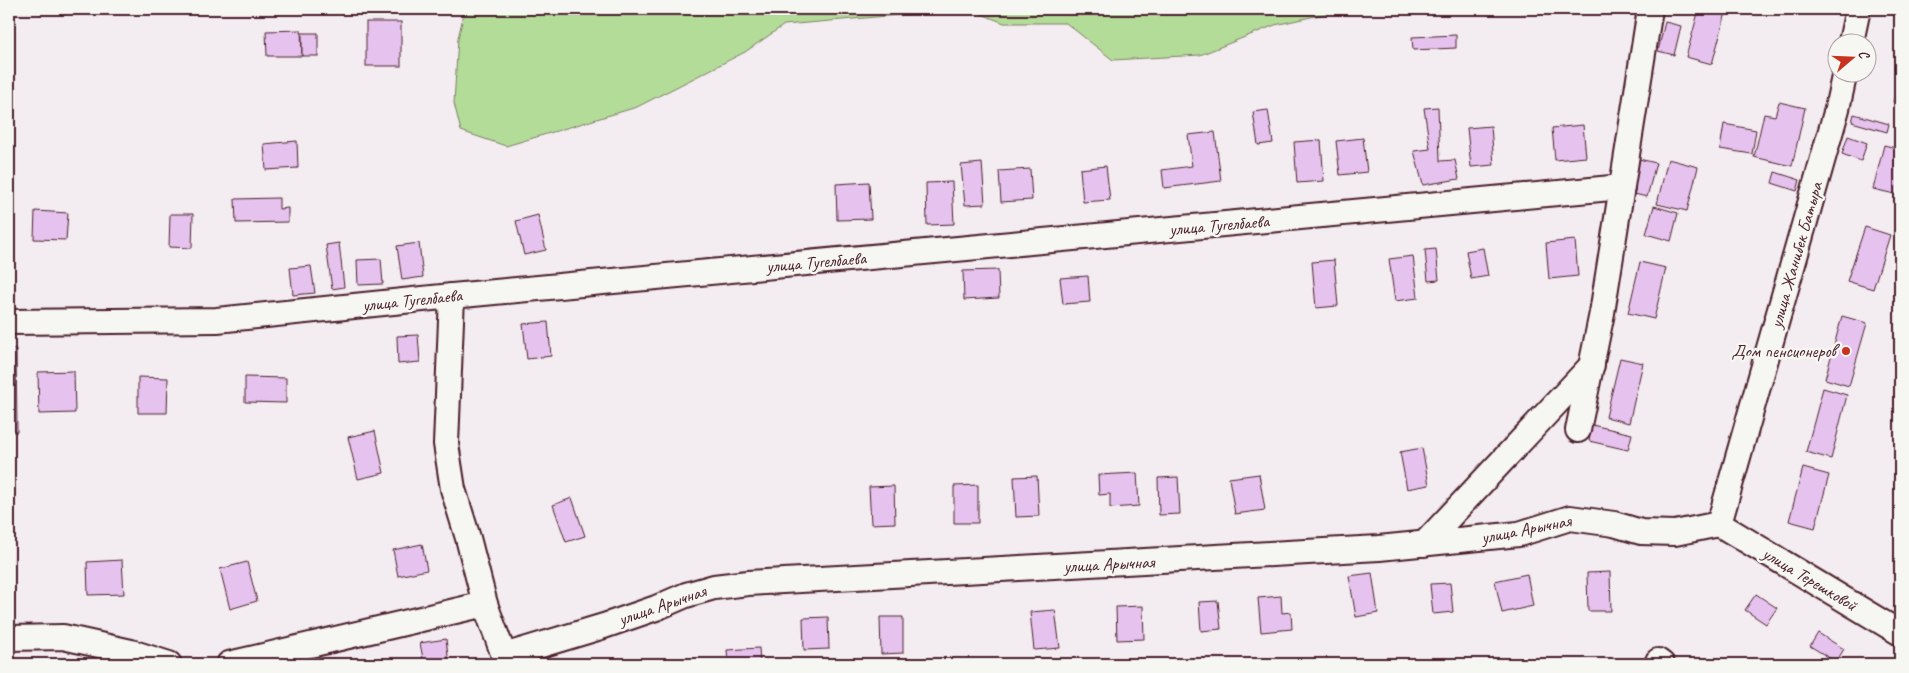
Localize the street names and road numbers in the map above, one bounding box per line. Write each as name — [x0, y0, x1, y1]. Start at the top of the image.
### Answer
street label: улица Жанибек Батыра — [1764, 178, 1828, 331]
street label: улица Тугелбаева — [1167, 210, 1272, 240]
street label: улица Тугелбаева — [764, 247, 869, 277]
street label: улица Тугелбаева — [360, 284, 465, 316]
street label: улица Арычная — [1478, 509, 1574, 549]
street label: улица Терешковой — [1758, 542, 1863, 617]
street label: улица Арычная — [1062, 551, 1156, 577]
street label: улица Арычная — [614, 579, 710, 631]

